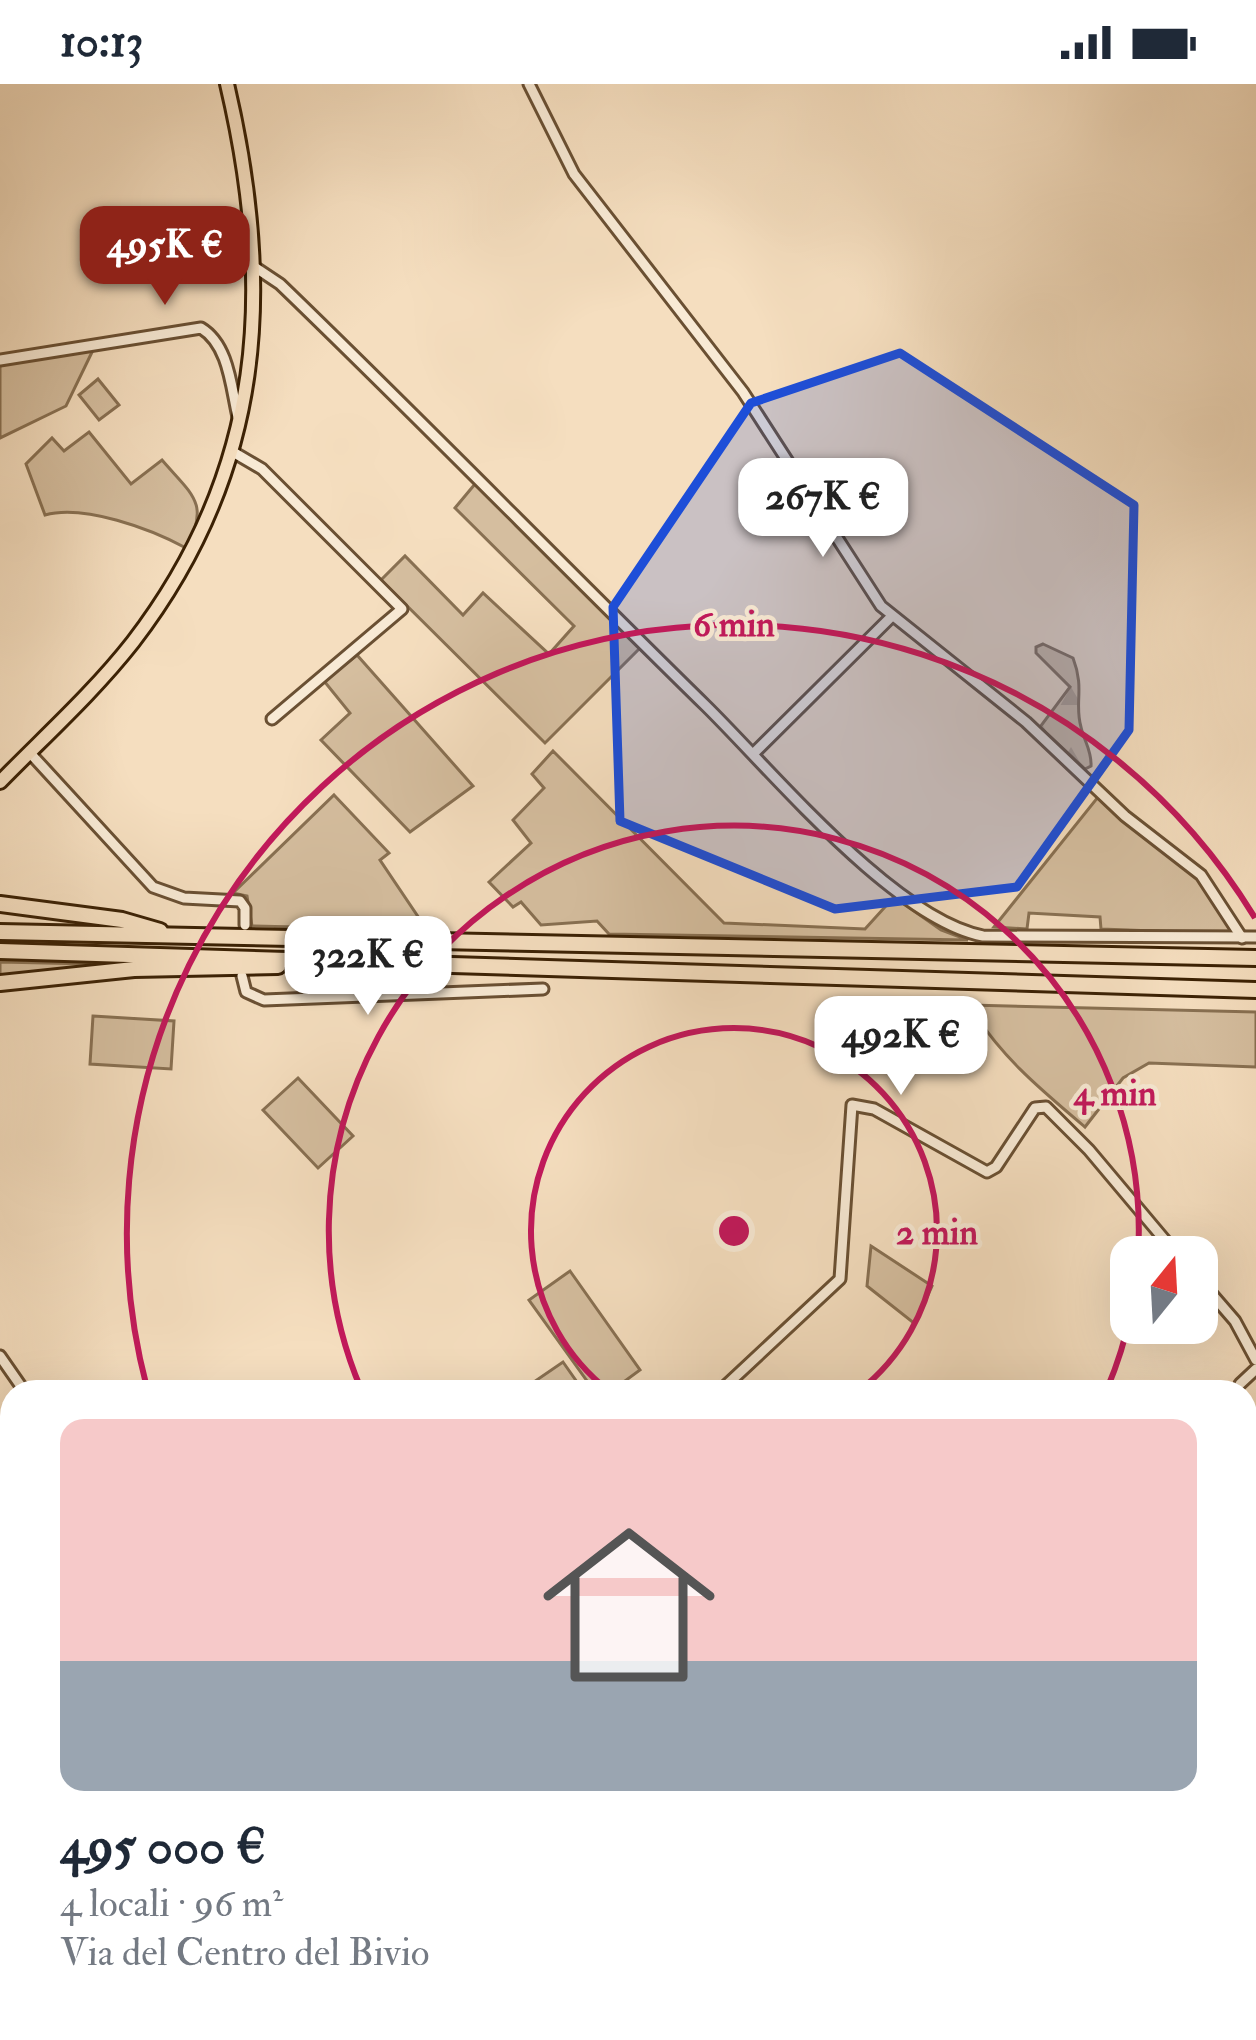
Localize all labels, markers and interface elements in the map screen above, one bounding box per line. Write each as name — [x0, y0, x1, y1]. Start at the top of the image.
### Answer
text: 10:13 — [60, 14, 143, 70]
pin: 495K € — [67, 206, 263, 308]
text: 495K € — [107, 220, 223, 269]
pin: 267K € — [725, 458, 921, 560]
text: 267K € — [765, 472, 881, 521]
text: 6 min — [693, 602, 775, 647]
pin: 322K € — [270, 916, 466, 1018]
text: 322K € — [312, 930, 424, 979]
pin: 492K € — [803, 996, 999, 1098]
text: 492K € — [841, 1010, 961, 1059]
text: 4 min — [1072, 1071, 1157, 1116]
centre of rings — [713, 1210, 755, 1252]
text: 2 min — [896, 1210, 978, 1255]
north arrow — [1110, 1236, 1218, 1344]
map controls — [1110, 1236, 1218, 1344]
icon: home — [521, 1497, 737, 1713]
text: 495 000 € — [60, 1815, 266, 1879]
text: 4 locali · 96 m² — [60, 1879, 283, 1928]
text: Via del Centro del Bivio — [60, 1928, 430, 1977]

